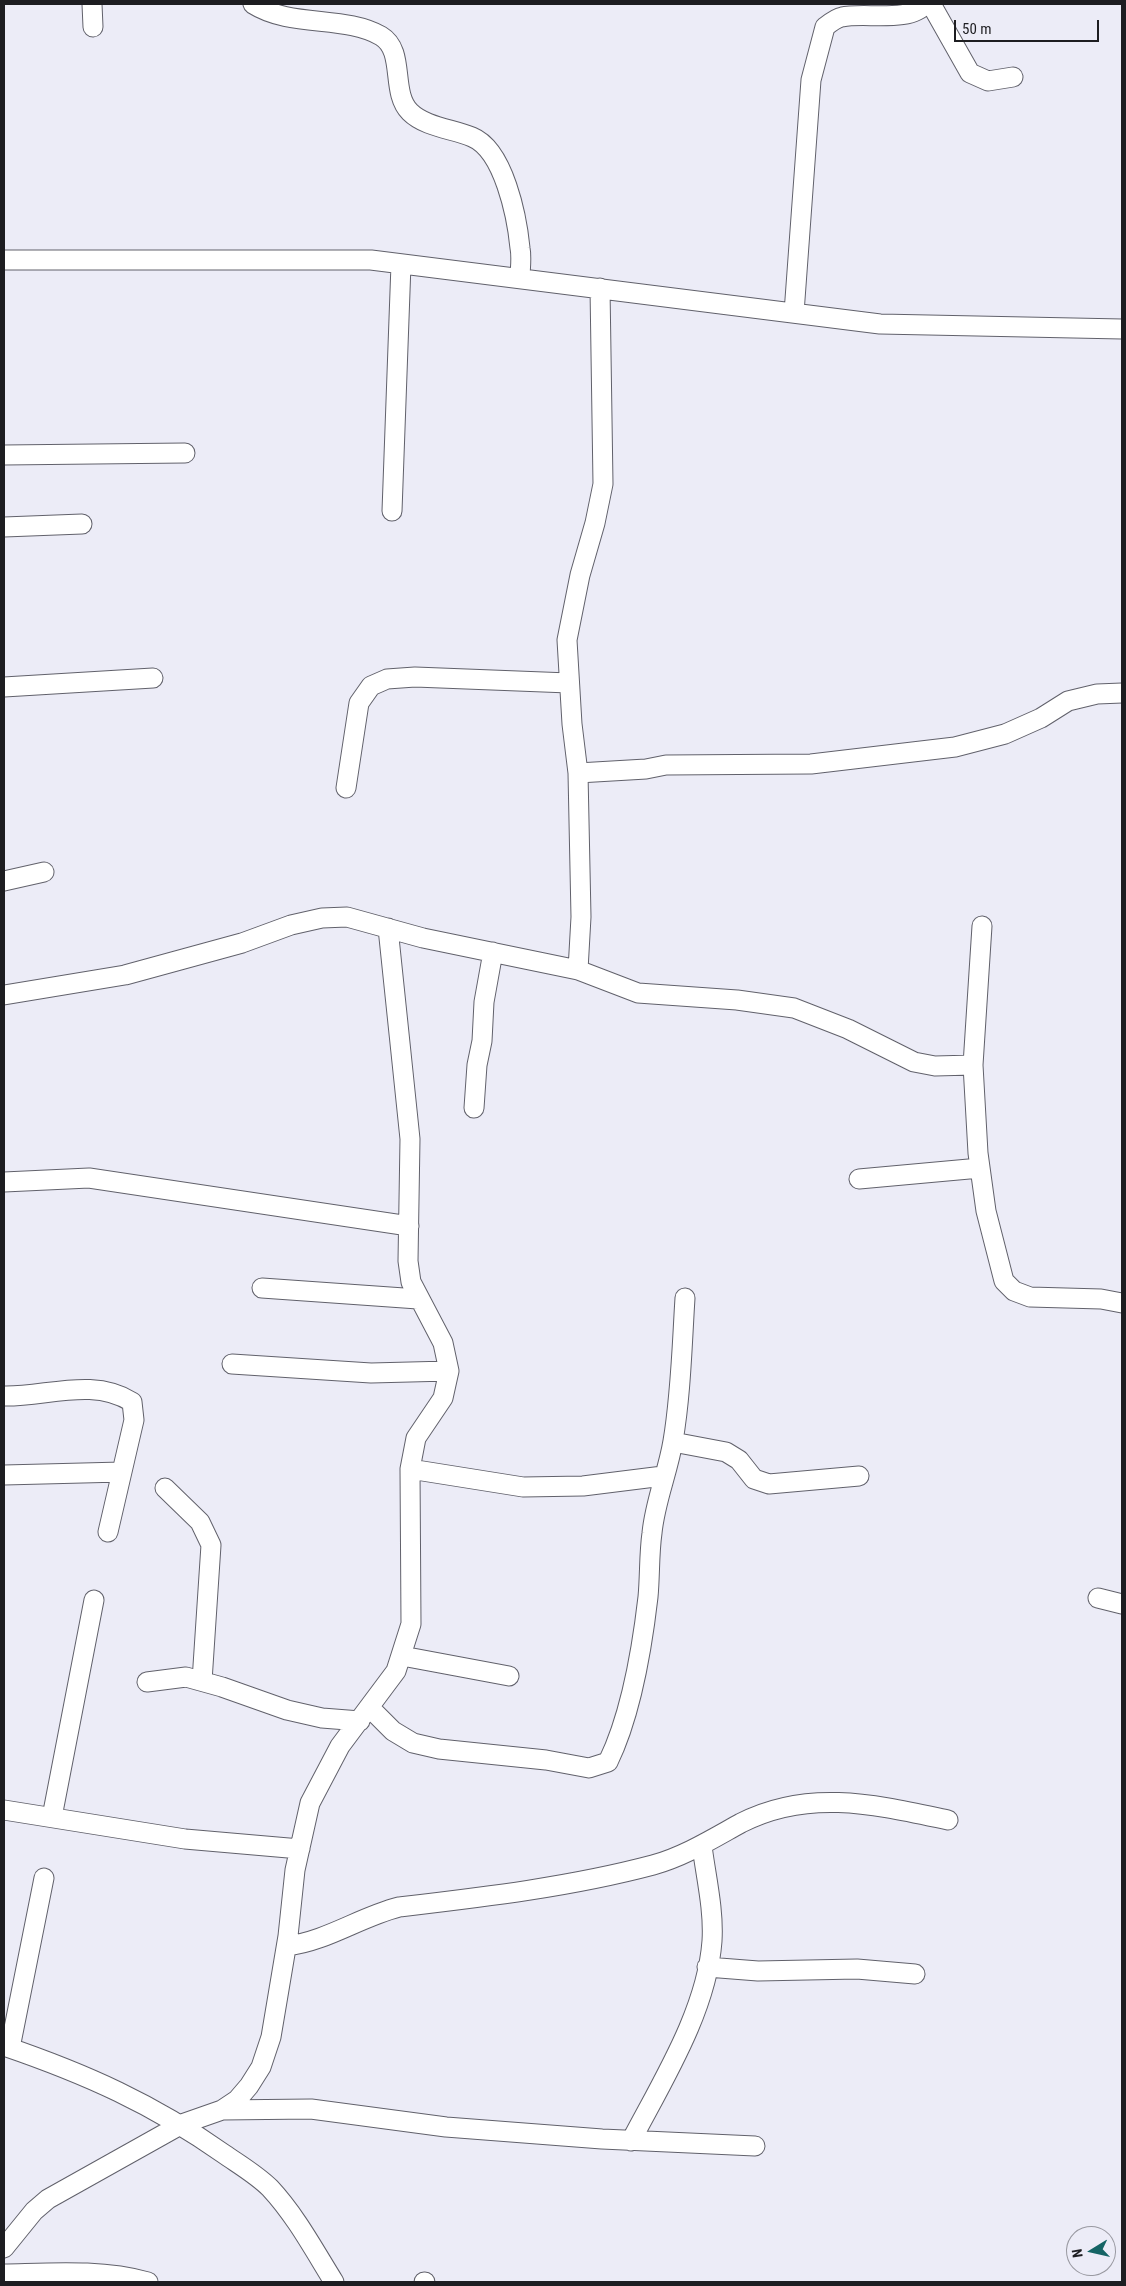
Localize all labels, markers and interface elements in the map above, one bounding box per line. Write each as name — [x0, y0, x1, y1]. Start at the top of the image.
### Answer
scale bar — [956, 10, 1101, 42]
text: 50 m — [962, 20, 992, 38]
north arrow — [1066, 2226, 1116, 2276]
text: N — [1069, 2248, 1086, 2259]

